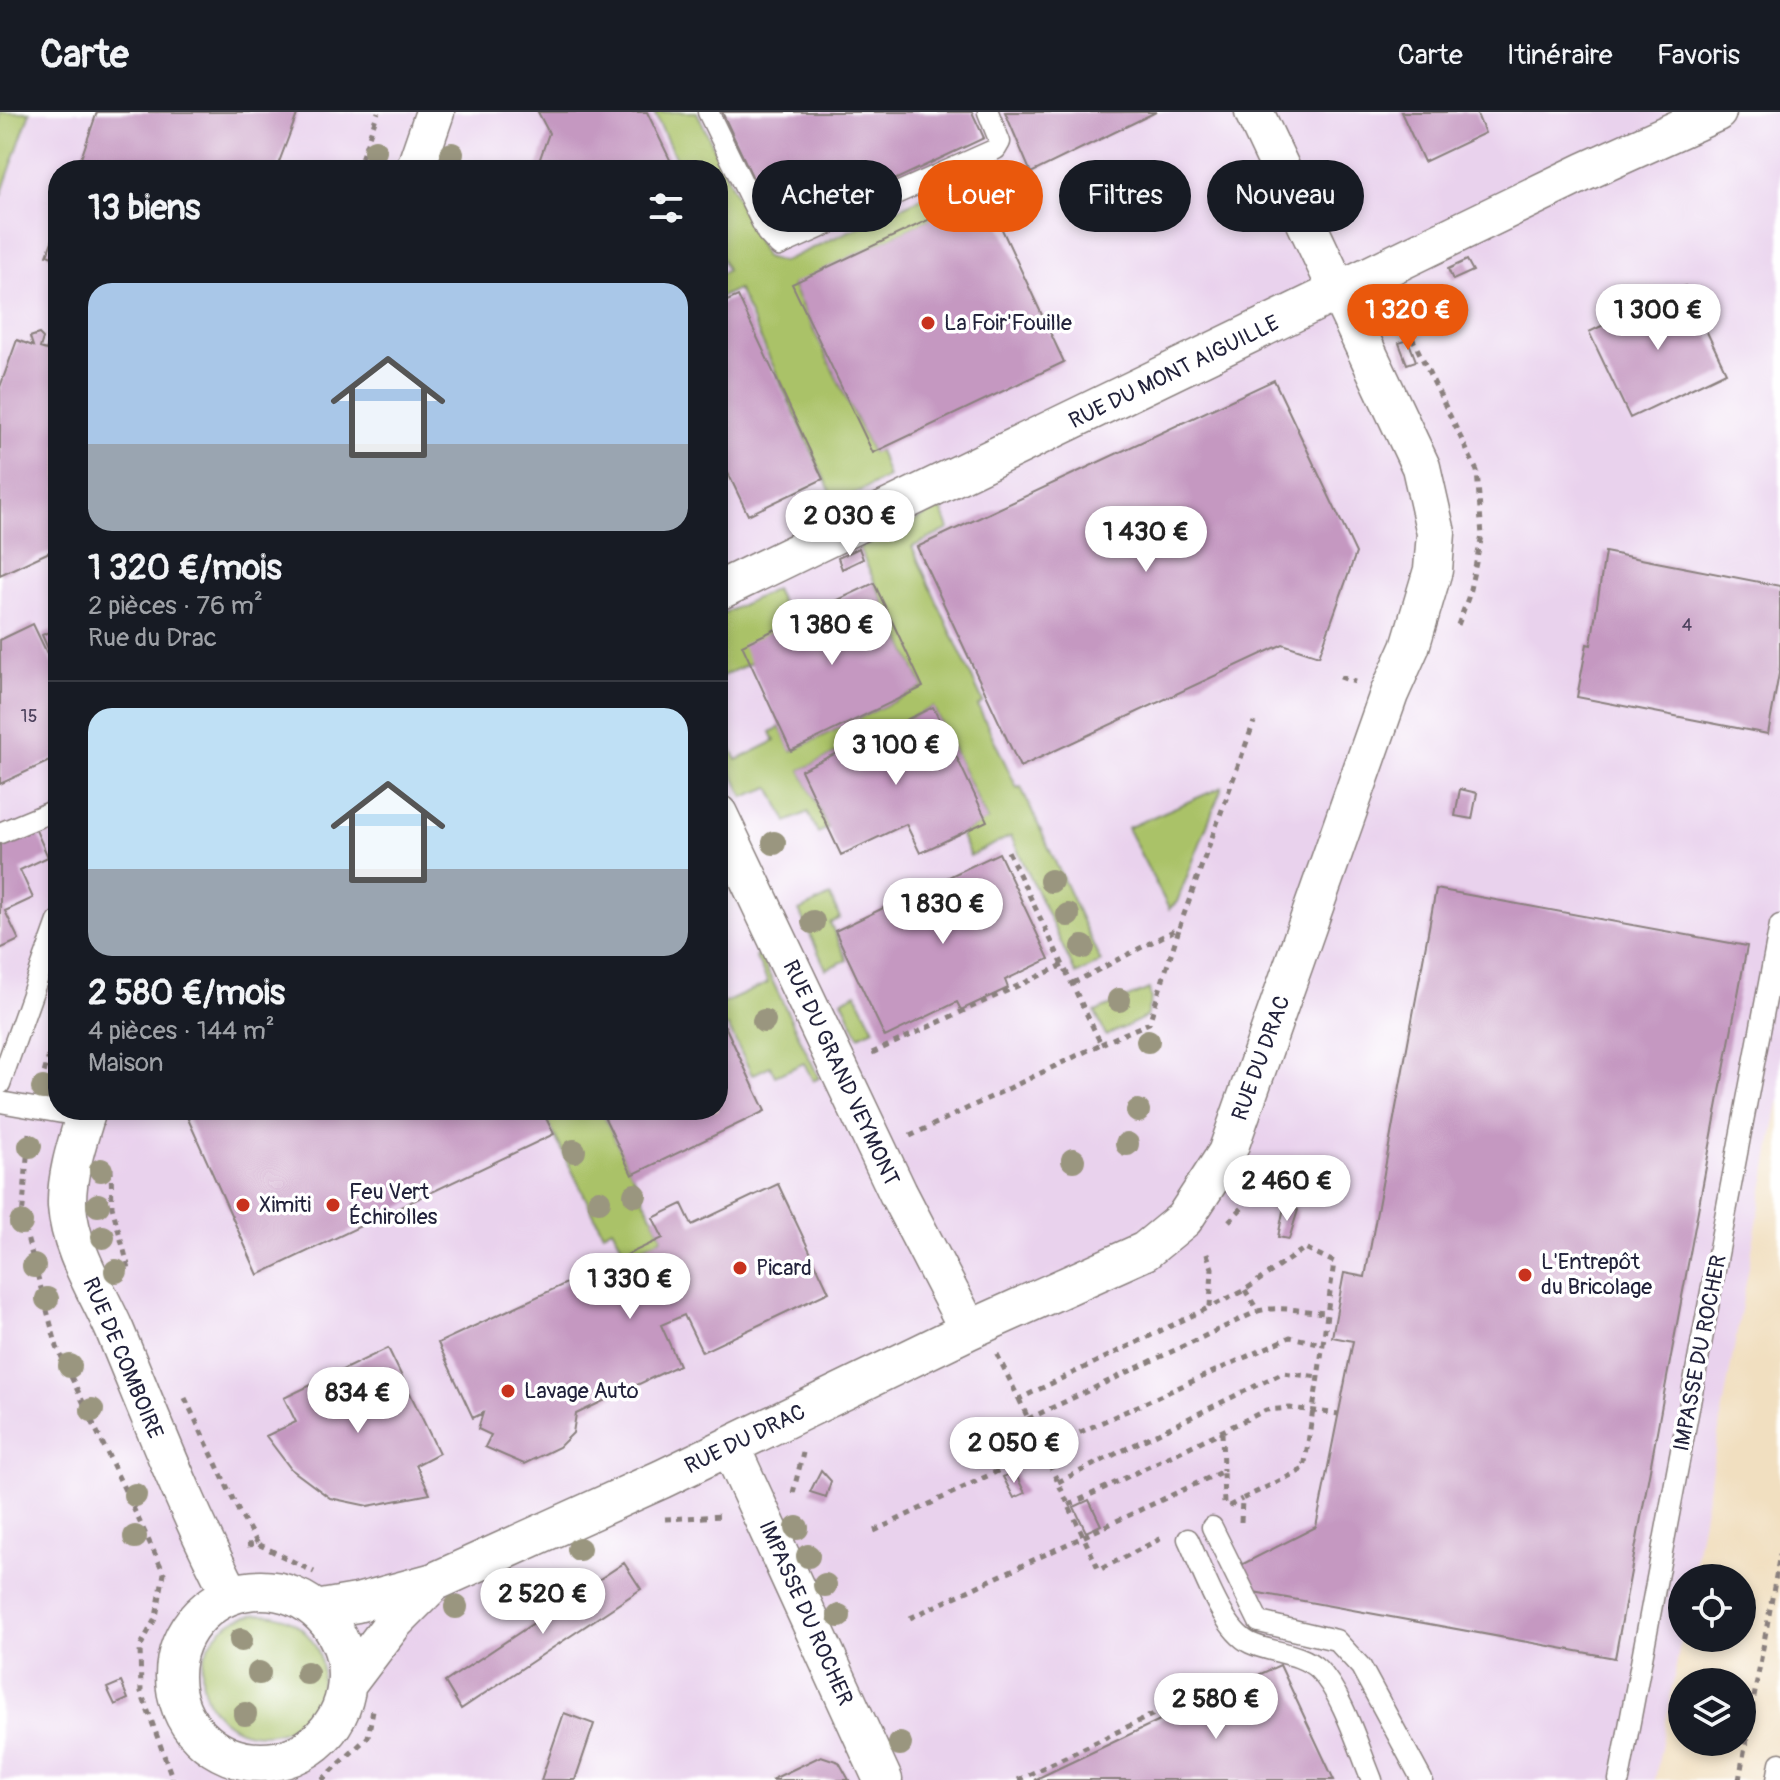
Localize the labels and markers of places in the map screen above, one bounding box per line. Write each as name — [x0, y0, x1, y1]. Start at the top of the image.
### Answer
pin: 1 320 € — [1334, 284, 1482, 352]
pin: 1 300 € — [1584, 284, 1732, 352]
place label: La Foir'Fouille — [944, 309, 1072, 337]
marker: La Foir'Fouille — [919, 314, 937, 332]
pin: 2 030 € — [776, 490, 924, 558]
pin: 1 430 € — [1072, 506, 1220, 574]
pin: 1 380 € — [758, 599, 906, 667]
pin: 3 100 € — [822, 719, 970, 787]
pin: 1 830 € — [869, 878, 1017, 946]
pin: 2 460 € — [1213, 1155, 1361, 1223]
place label: Feu Vert Échirolles — [349, 1178, 437, 1231]
place label: Ximiti — [259, 1191, 311, 1219]
marker: Ximiti — [234, 1196, 252, 1214]
marker: Feu Vert Échirolles — [324, 1196, 342, 1214]
place label: L'Entrepôt du Bricolage — [1541, 1248, 1652, 1301]
pin: 1 330 € — [556, 1253, 704, 1321]
place label: Picard — [756, 1254, 812, 1282]
marker: Picard — [731, 1259, 749, 1277]
marker: L'Entrepôt du Bricolage — [1516, 1266, 1534, 1284]
pin: 834 € — [302, 1367, 414, 1435]
place label: Lavage Auto — [524, 1377, 639, 1405]
marker: Lavage Auto — [499, 1382, 517, 1400]
pin: 2 050 € — [940, 1417, 1088, 1485]
pin: 2 520 € — [469, 1568, 617, 1636]
pin: 2 580 € — [1142, 1673, 1290, 1741]

